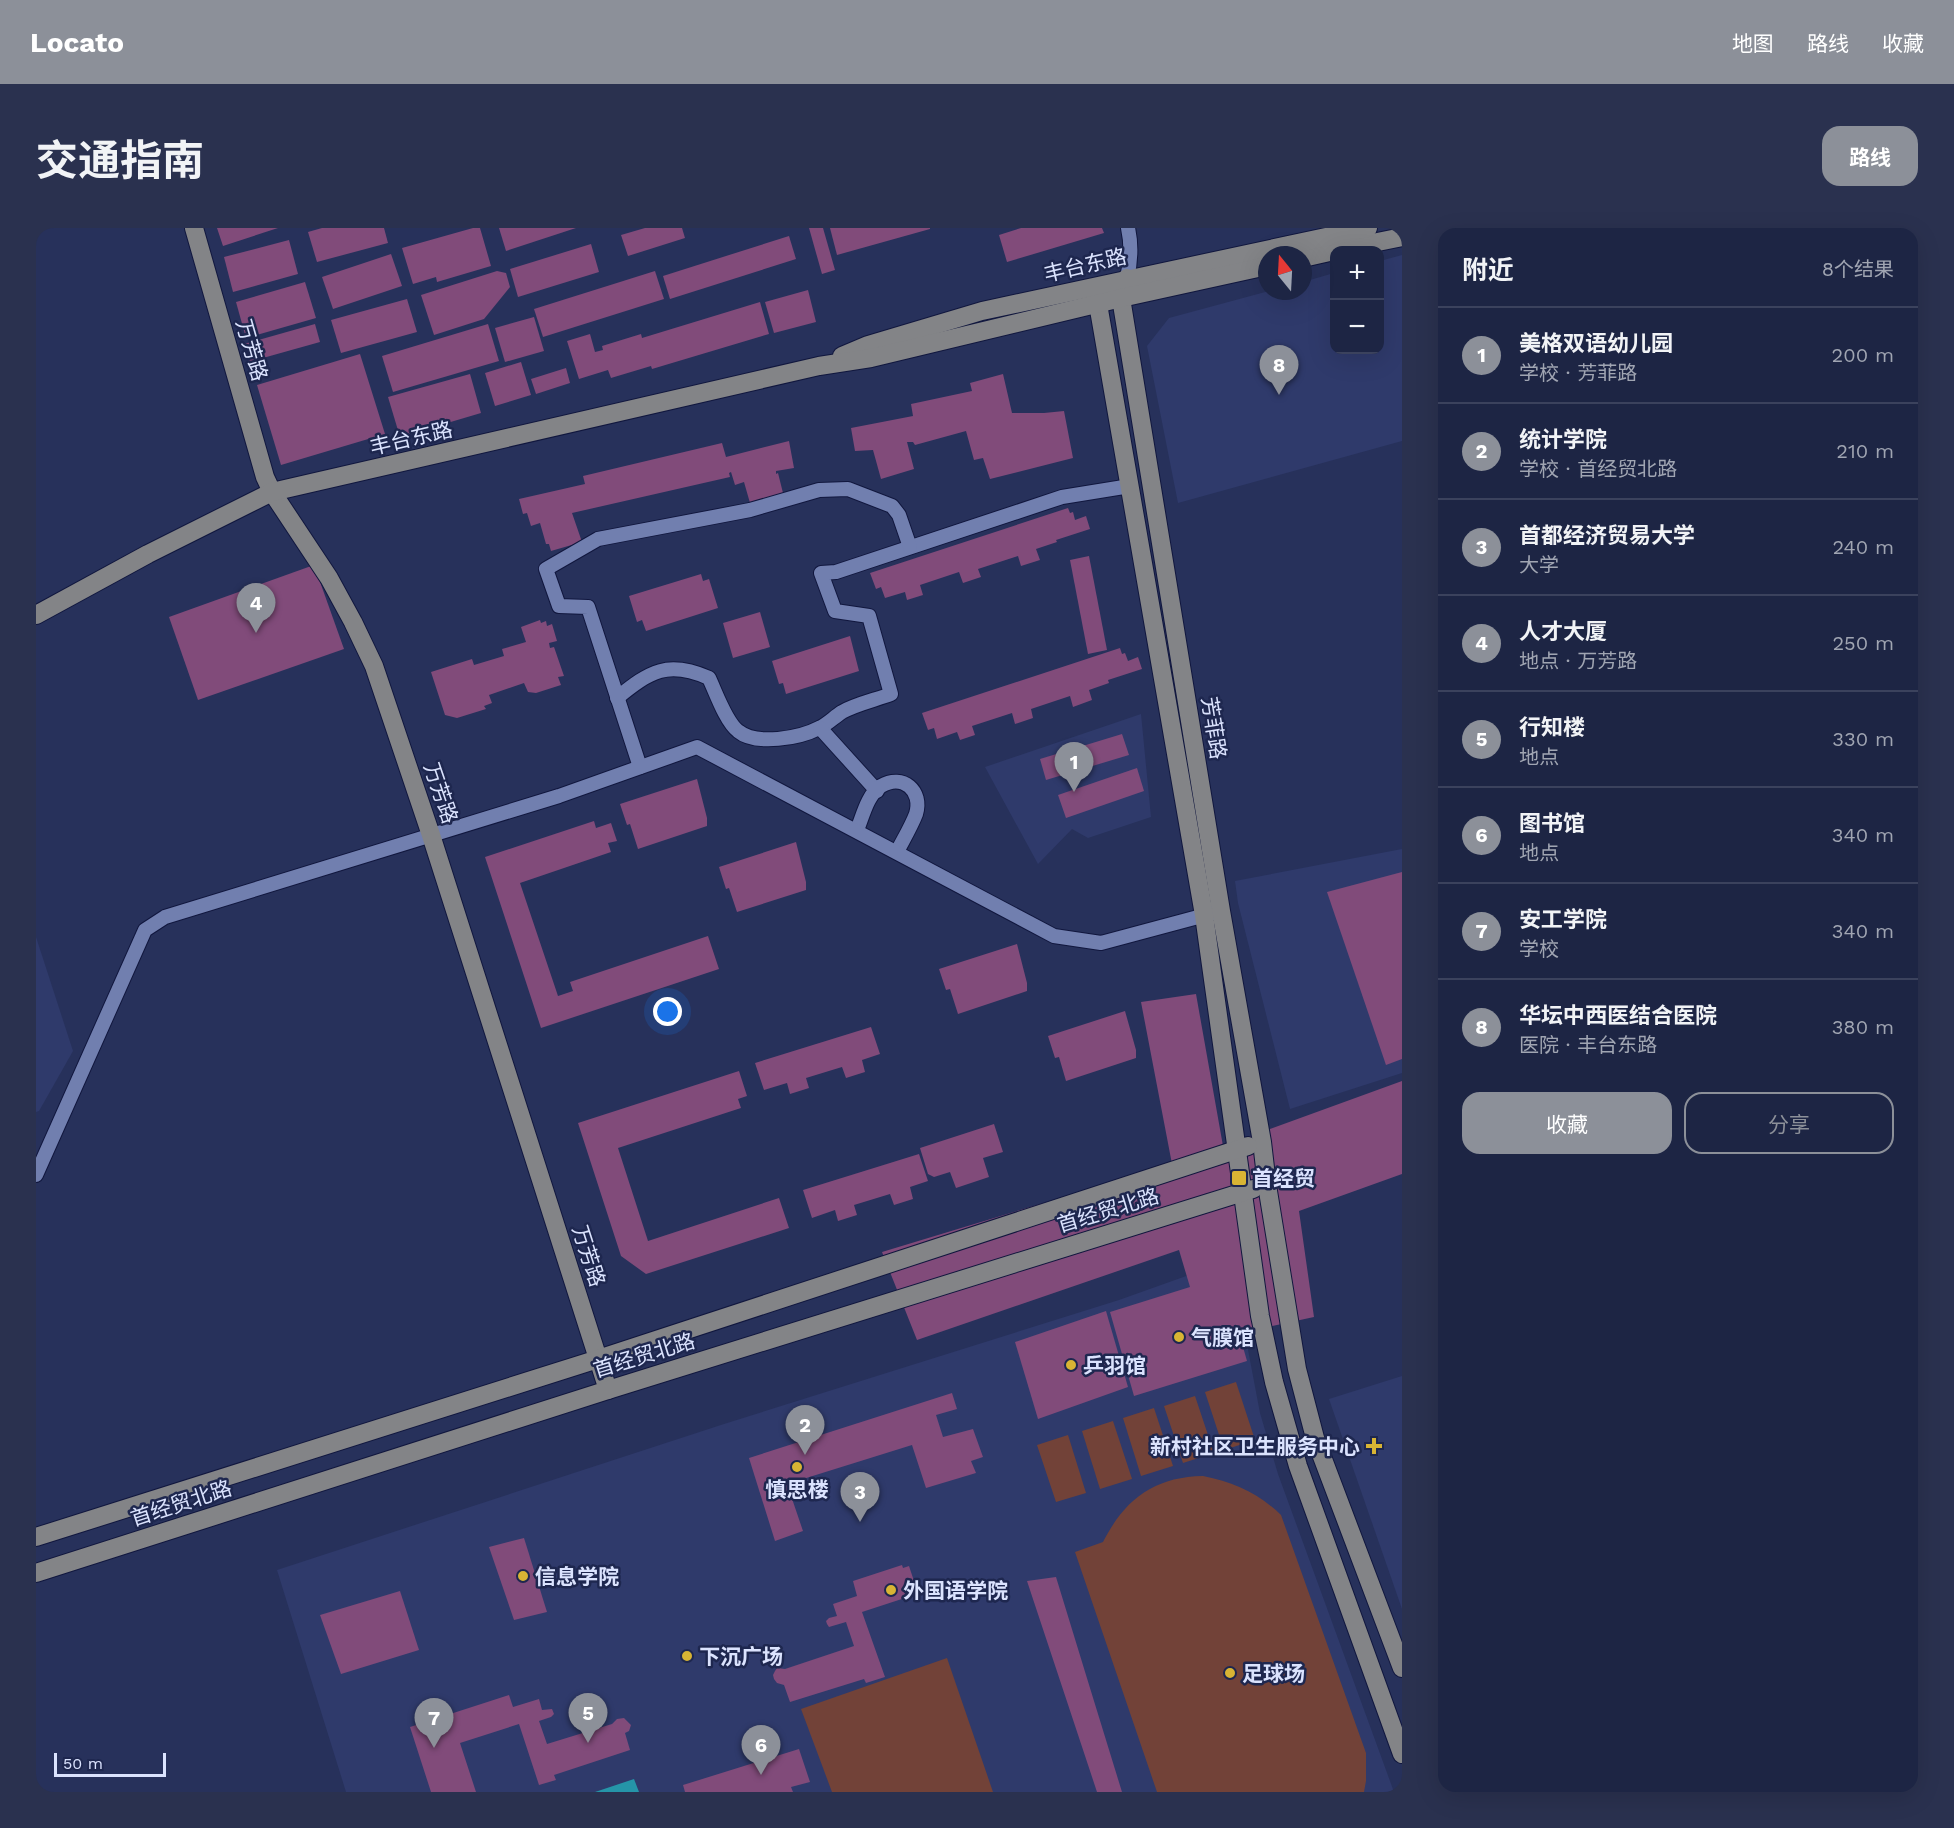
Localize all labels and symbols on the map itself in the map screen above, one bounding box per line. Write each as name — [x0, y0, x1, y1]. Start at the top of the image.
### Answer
street label: 丰台东路 — [1041, 243, 1129, 287]
north arrow — [1258, 246, 1312, 300]
street label: 万芳路 — [231, 316, 273, 384]
pin: 8 — [1260, 346, 1298, 395]
street label: 丰台东路 — [367, 416, 455, 460]
pin: 4 — [236, 584, 276, 633]
street label: 芳菲路 — [1197, 695, 1231, 761]
pin: 1 — [1054, 742, 1094, 792]
street label: 万芳路 — [419, 759, 463, 827]
your location — [653, 997, 682, 1026]
place label: 首经贸 — [1252, 1166, 1315, 1191]
marker: 首经贸 — [1230, 1169, 1248, 1187]
street label: 首经贸北路 — [1054, 1183, 1162, 1237]
street label: 万芳路 — [567, 1222, 611, 1290]
place label: 气膜馆 — [1191, 1325, 1254, 1350]
street label: 首经贸北路 — [590, 1328, 698, 1382]
marker: 气膜馆 — [1172, 1330, 1186, 1344]
place label: 乒羽馆 — [1083, 1353, 1146, 1378]
marker: 乒羽馆 — [1064, 1358, 1078, 1372]
pin: 2 — [786, 1406, 824, 1455]
place label: 新村社区卫生服务中心 — [1150, 1434, 1360, 1459]
marker: 新村社区卫生服务中心 — [1365, 1437, 1383, 1455]
marker: 慎思楼 — [790, 1460, 804, 1474]
pin: 3 — [840, 1472, 880, 1522]
street label: 首经贸北路 — [127, 1475, 235, 1531]
place label: 慎思楼 — [766, 1477, 829, 1502]
place label: 信息学院 — [535, 1564, 619, 1589]
marker: 信息学院 — [516, 1569, 530, 1583]
place label: 外国语学院 — [903, 1578, 1008, 1603]
marker: 外国语学院 — [884, 1583, 898, 1597]
place label: 下沉广场 — [699, 1644, 783, 1669]
marker: 下沉广场 — [680, 1649, 694, 1663]
place label: 足球场 — [1242, 1661, 1305, 1686]
marker: 足球场 — [1223, 1666, 1237, 1680]
pin: 5 — [568, 1694, 608, 1743]
pin: 7 — [414, 1698, 454, 1748]
pin: 6 — [742, 1726, 780, 1775]
scale bar — [54, 1750, 166, 1778]

